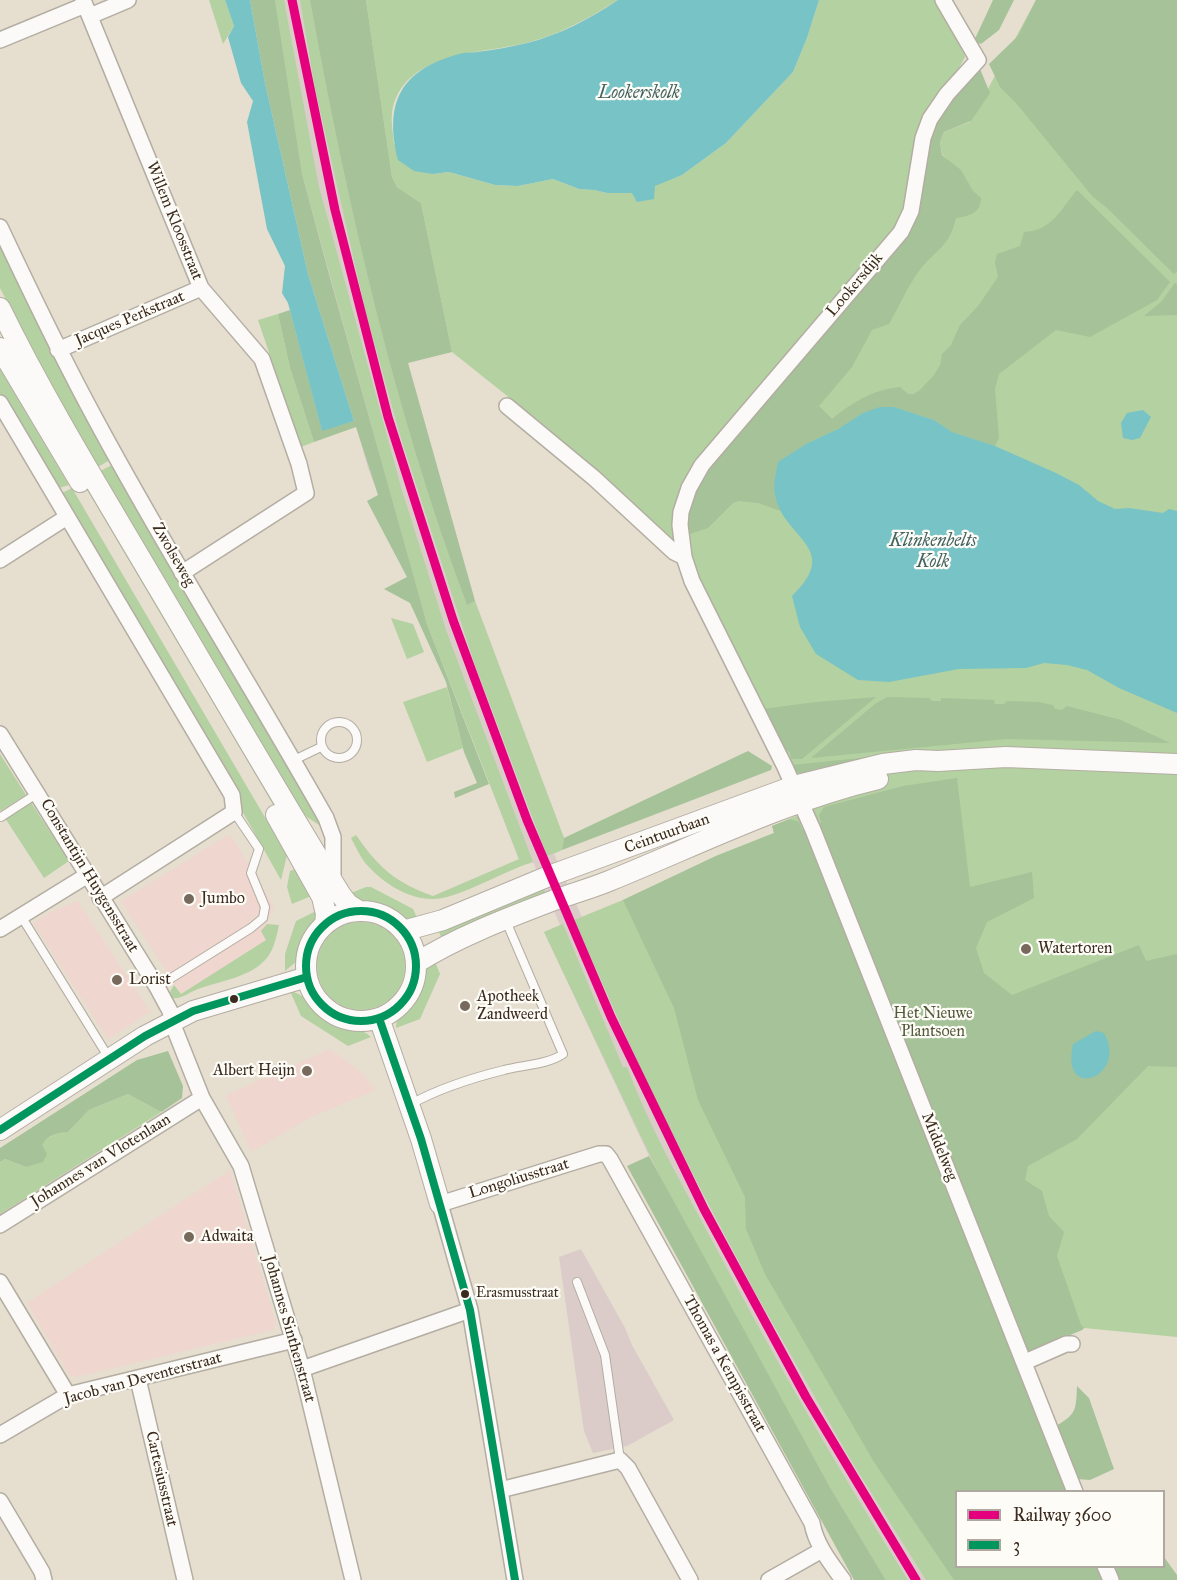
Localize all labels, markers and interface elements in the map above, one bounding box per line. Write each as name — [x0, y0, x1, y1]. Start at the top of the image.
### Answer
water label: Lookerskolk — [598, 83, 680, 105]
street label: Willem Kloosstraat — [141, 159, 207, 283]
street label: Lookersdijk — [823, 249, 887, 321]
street label: Jacques Perkstraat — [72, 287, 188, 351]
street label: Zwolseweg — [147, 520, 199, 590]
water label: Klinkenbelts Kolk — [890, 531, 976, 574]
street label: Constantijn Huygensstraat — [36, 796, 142, 956]
street label: Ceintuurbaan — [622, 810, 712, 858]
place label: Jumbo — [201, 889, 245, 909]
marker: Jumbo — [182, 892, 196, 906]
place label: Watertoren — [1038, 939, 1113, 959]
marker: Watertoren — [1019, 942, 1033, 956]
place label: Lorist — [129, 970, 171, 990]
marker: Lorist — [110, 973, 124, 987]
place label: Apotheek Zandweerd — [477, 987, 548, 1025]
unlabelled marker — [228, 993, 240, 1005]
marker: Apotheek Zandweerd — [458, 999, 472, 1013]
park label: Het Nieuwe Plantsoen — [893, 1004, 973, 1042]
place label: Albert Heijn — [213, 1061, 295, 1081]
marker: Albert Heijn — [300, 1064, 314, 1078]
street label: Johannes van Vlotenlaan — [27, 1110, 175, 1212]
street label: Middelweg — [917, 1110, 961, 1184]
street label: Longoliusstraat — [467, 1155, 571, 1203]
place label: Adwaita — [201, 1227, 254, 1247]
marker: Adwaita — [182, 1230, 196, 1244]
street label: Johannes Sinthenstraat — [259, 1253, 319, 1405]
place label: Erasmusstraat — [476, 1286, 559, 1302]
marker: Erasmusstraat — [459, 1288, 471, 1300]
street label: Thomas a Kempisstraat — [678, 1292, 770, 1436]
street label: Jacob van Deventerstraat — [62, 1349, 224, 1409]
street label: Cartesiusstraat — [141, 1430, 181, 1528]
legend — [955, 1490, 1165, 1568]
text: Railway 3600 — [1013, 1504, 1112, 1526]
text: 3 — [1013, 1534, 1020, 1556]

